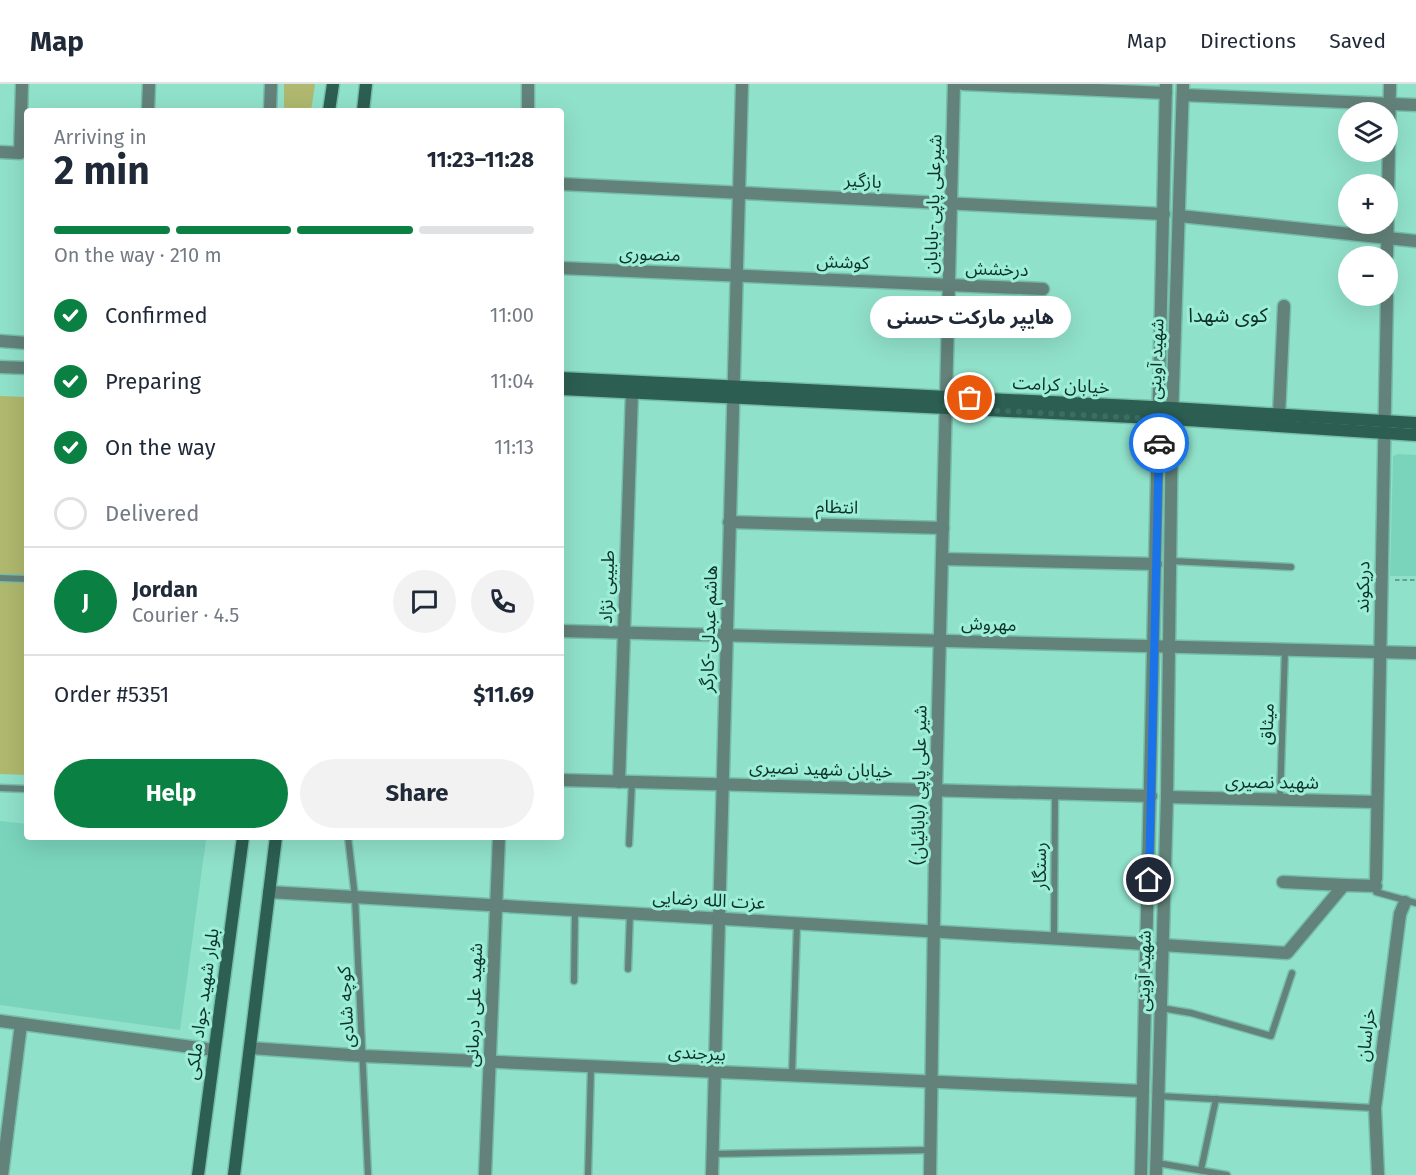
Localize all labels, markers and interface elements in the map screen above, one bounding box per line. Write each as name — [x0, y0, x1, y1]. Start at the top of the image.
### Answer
text: Map — [30, 25, 84, 58]
text: Map — [1127, 28, 1167, 54]
text: Directions — [1200, 28, 1296, 54]
text: Saved — [1329, 28, 1386, 54]
map controls — [1338, 102, 1398, 306]
button: layers — [1338, 102, 1398, 162]
text: Arriving in — [54, 125, 147, 149]
street label: شیرعلی پاپی-بابایان — [920, 134, 947, 274]
text: 11:23–11:28 — [427, 146, 534, 173]
text: 2 min — [54, 148, 150, 194]
street label: بازگیر — [843, 169, 882, 193]
button: + — [1338, 174, 1398, 234]
street label: منصوری — [619, 242, 681, 266]
text: On the way · 210 m — [54, 243, 222, 267]
button: − — [1338, 246, 1398, 306]
street label: کوشش — [816, 250, 870, 274]
street label: درخشش — [965, 257, 1029, 281]
callout: هایپر مارکت حسنی — [870, 296, 1070, 338]
icon: check — [54, 299, 87, 332]
text: Confirmed — [105, 302, 208, 329]
text: 11:00 — [490, 303, 534, 327]
district label: کوی شهدا — [1188, 303, 1268, 327]
text: هایپر مارکت حسنی — [887, 305, 1054, 329]
street label: شهید آوینی — [1144, 318, 1168, 400]
icon: check — [54, 365, 87, 398]
text: Preparing — [105, 368, 201, 395]
text: 11:04 — [490, 369, 534, 393]
street label: خیابان کرامت — [1012, 371, 1110, 399]
pin — [944, 372, 995, 423]
icon: bag — [953, 381, 986, 414]
courier — [1129, 413, 1189, 473]
icon: car — [1143, 427, 1176, 460]
icon: check — [54, 431, 87, 464]
text: On the way — [105, 434, 216, 461]
text: 11:13 — [494, 435, 534, 459]
street label: انتظام — [815, 495, 859, 522]
text: Delivered — [105, 500, 200, 527]
street label: طبیبی نژاد — [595, 550, 619, 624]
street label: دریکوند — [1352, 561, 1374, 613]
street label: هاشم عبدلی-کارگر — [696, 565, 724, 694]
button: chat — [393, 570, 456, 633]
button: phone — [471, 570, 534, 633]
text: Jordan — [132, 576, 198, 603]
text: J — [82, 588, 89, 615]
text: Courier · 4.5 — [132, 603, 239, 627]
street label: مهروش — [961, 612, 1017, 636]
text: Order #5351 — [54, 681, 169, 708]
text: $11.69 — [473, 681, 534, 708]
street label: میثاق — [1255, 703, 1279, 745]
street label: شیر علی پاپی (بابائیان) — [907, 705, 932, 865]
street label: خیابان شهید نصیری — [749, 756, 893, 782]
button: Help — [54, 759, 288, 828]
button: Share — [300, 759, 534, 828]
street label: شهید نصیری — [1225, 770, 1319, 794]
street label: رستگار — [1029, 842, 1051, 891]
pin — [1123, 854, 1174, 905]
icon: home — [1132, 863, 1165, 896]
street label: عزت الله رضایی — [652, 886, 766, 914]
street label: بلوار شهید جواد ملکی — [180, 927, 224, 1081]
street label: شهید آوینی — [1132, 930, 1156, 1012]
street label: شهید علی درمانی — [461, 943, 487, 1067]
street label: کوچه شادی — [333, 965, 359, 1048]
street label: خراسان — [1352, 1007, 1380, 1063]
street label: بیرجندی — [667, 1040, 727, 1066]

